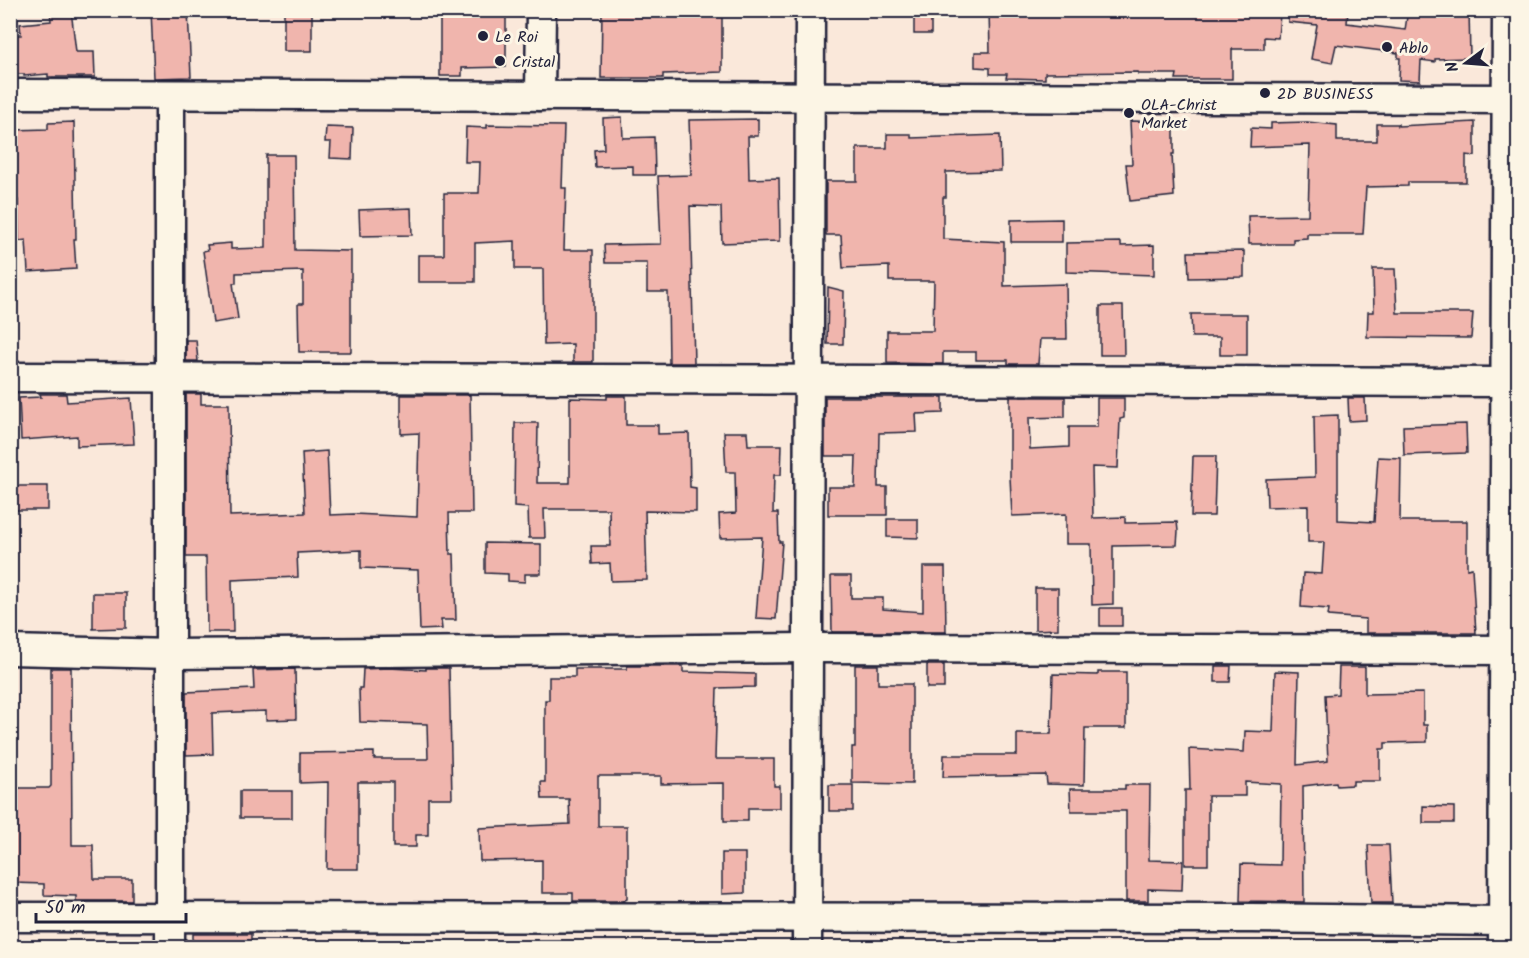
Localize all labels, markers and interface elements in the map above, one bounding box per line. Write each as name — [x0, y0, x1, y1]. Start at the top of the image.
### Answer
place label: Le Roi — [495, 25, 539, 50]
marker: Le Roi — [476, 29, 490, 43]
north arrow — [1436, 33, 1496, 93]
place label: Ablo — [1399, 36, 1428, 61]
marker: Ablo — [1380, 40, 1394, 54]
place label: Cristal — [512, 50, 555, 75]
marker: Cristal — [493, 54, 507, 68]
text: N — [1440, 58, 1466, 75]
place label: 2D BUSINESS — [1277, 82, 1374, 107]
marker: 2D BUSINESS — [1258, 86, 1272, 100]
place label: OLA-Christ Market — [1141, 93, 1218, 136]
marker: OLA-Christ Market — [1122, 106, 1136, 120]
scale bar — [36, 886, 186, 924]
text: 50 m — [45, 894, 85, 923]

